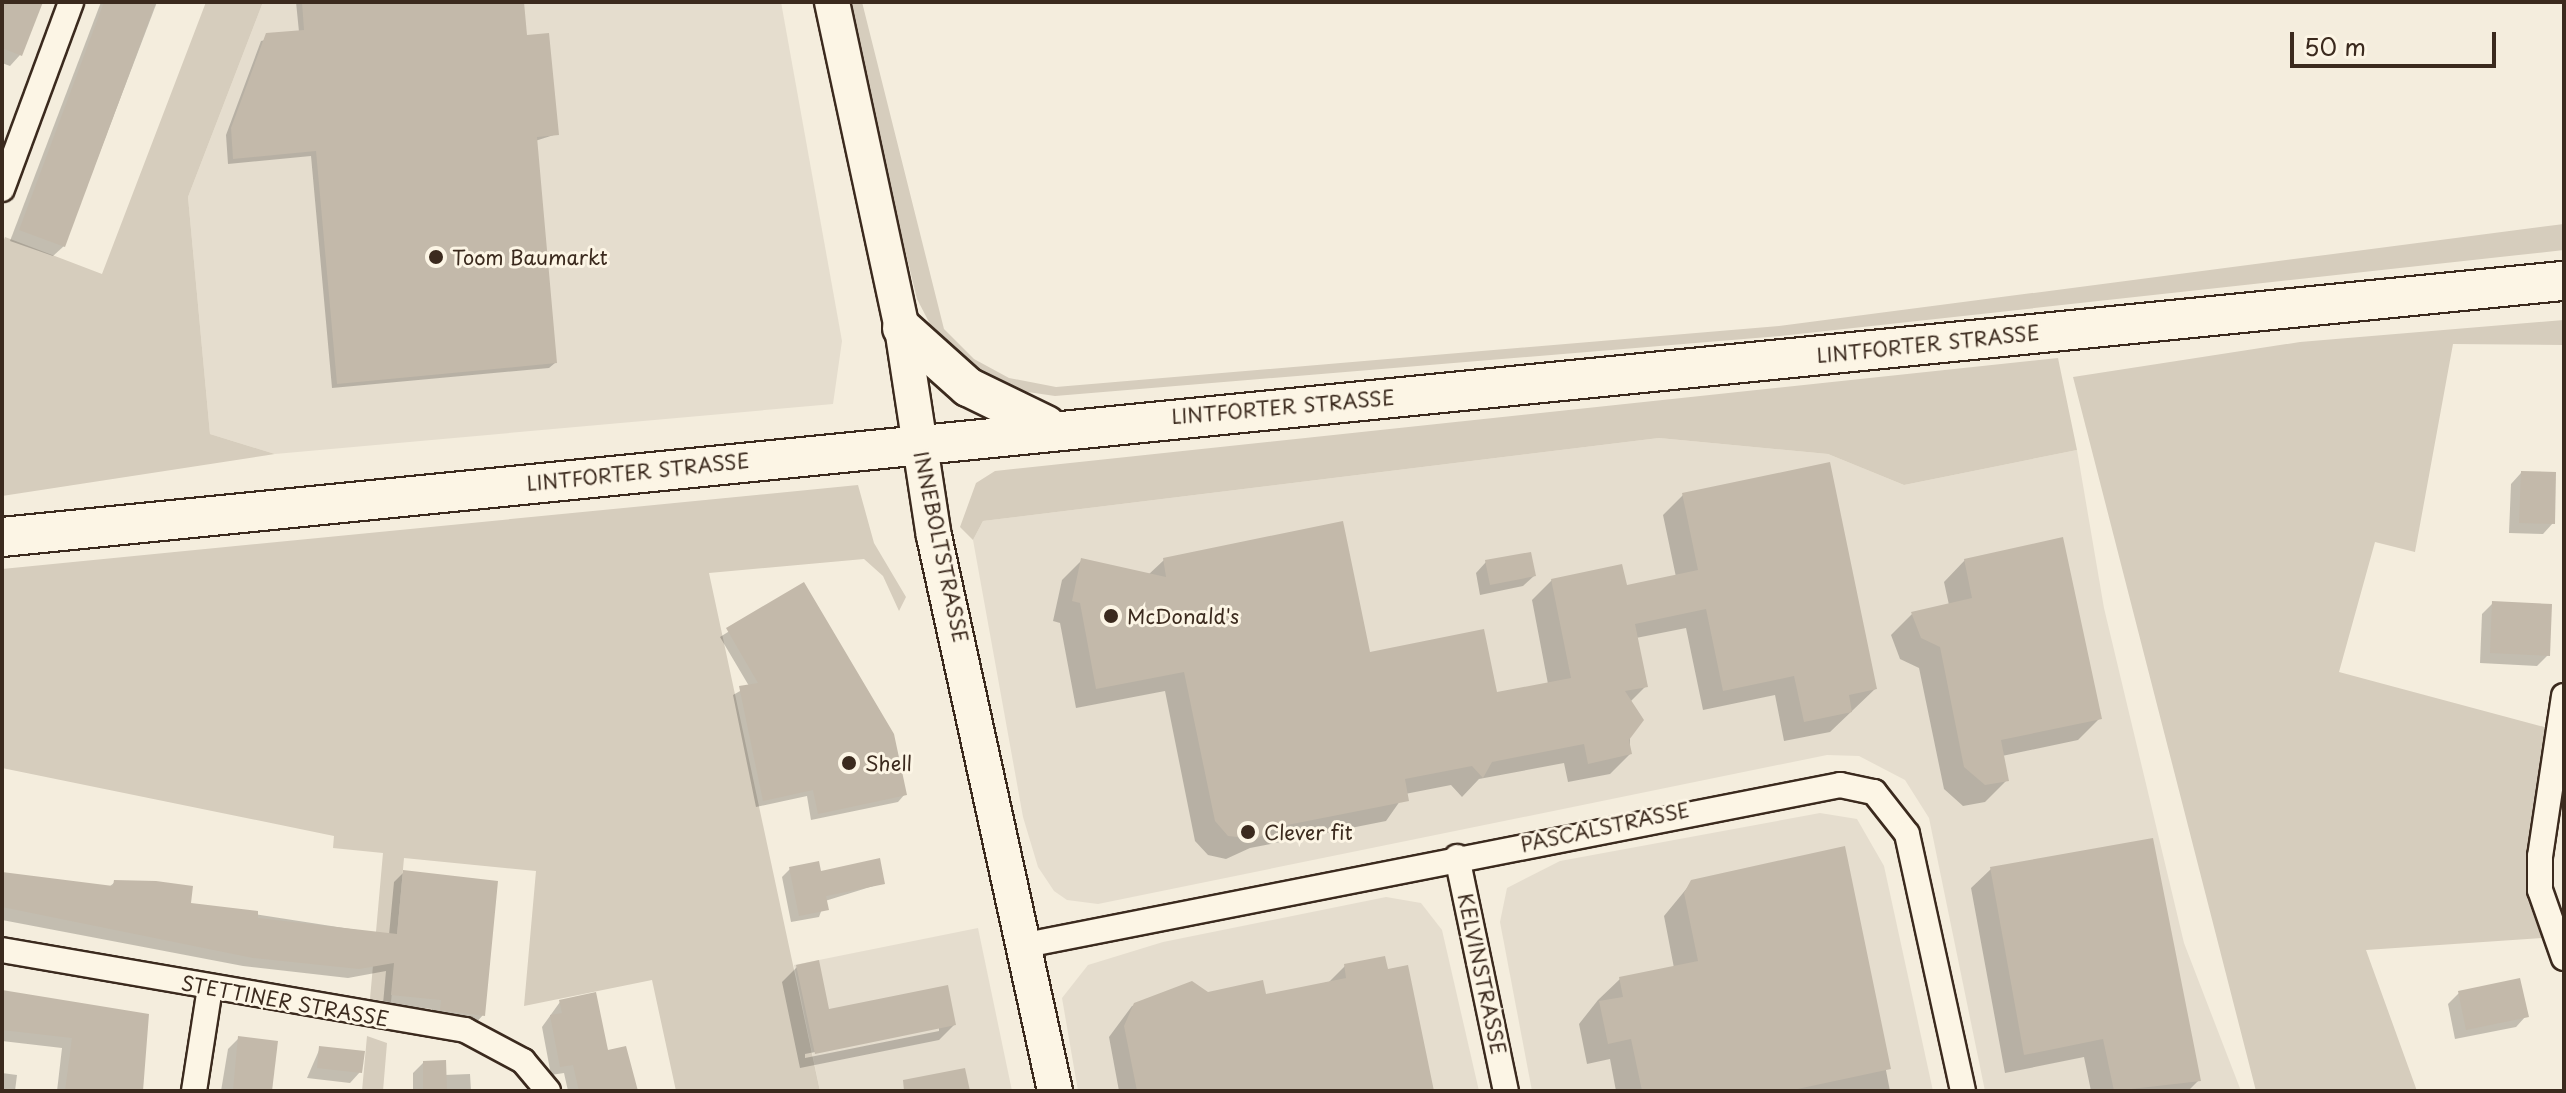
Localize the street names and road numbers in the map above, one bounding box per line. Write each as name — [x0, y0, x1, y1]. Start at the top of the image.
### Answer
street label: LINTFORTER STRASSE — [1815, 320, 2041, 368]
street label: LINTFORTER STRASSE — [1170, 385, 1396, 429]
street label: LINTFORTER STRASSE — [525, 448, 751, 496]
street label: INNEBOLTSTRASSE — [909, 449, 973, 645]
street label: PASCALSTRASSE — [1518, 797, 1692, 857]
street label: KELVINSTRASSE — [1453, 891, 1511, 1057]
street label: STETTINER STRASSE — [179, 971, 391, 1031]

